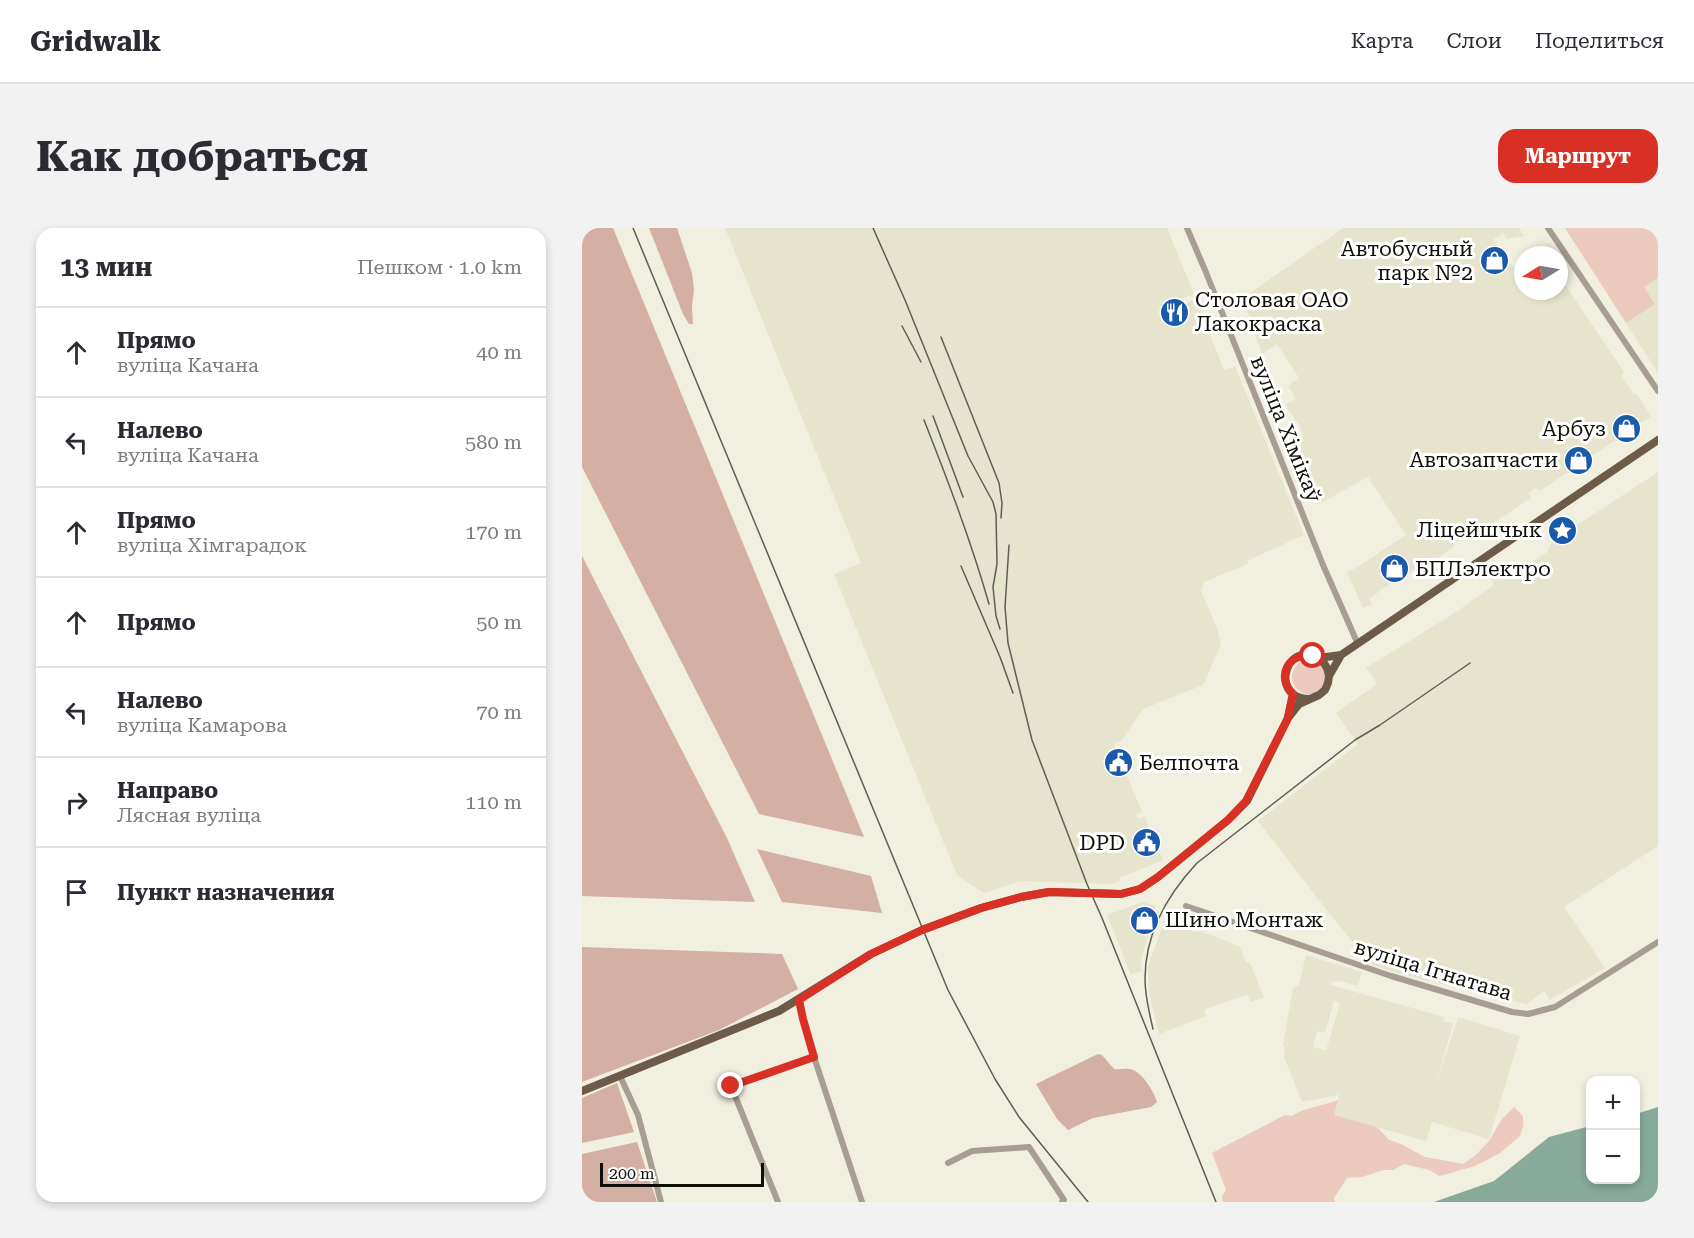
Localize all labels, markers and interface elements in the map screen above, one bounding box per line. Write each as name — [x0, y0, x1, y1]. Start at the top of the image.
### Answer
text: Gridwalk — [30, 25, 161, 58]
text: Карта — [1351, 29, 1414, 53]
text: Слои — [1447, 29, 1502, 53]
text: Поделиться — [1535, 29, 1664, 53]
button: Маршрут — [1498, 129, 1658, 183]
text: Как добраться — [36, 132, 368, 181]
place label: Автобусный парк №2 — [1341, 237, 1473, 285]
shop icon: Автобусный парк №2 — [1478, 245, 1510, 277]
north arrow — [1514, 246, 1568, 300]
text: 13 мин — [60, 252, 152, 282]
text: Пешком · 1.0 km — [357, 255, 522, 279]
place label: Столовая ОАО Лакокраска — [1195, 288, 1349, 336]
restaurant icon: Столовая ОАО Лакокраска — [1158, 296, 1190, 328]
text: Прямо — [117, 328, 196, 353]
icon: ahead — [60, 336, 93, 369]
text: 40 m — [476, 340, 522, 364]
street label: вуліца Хімікаў — [1246, 352, 1327, 506]
text: вуліца Качана — [117, 353, 259, 377]
shop icon: Арбуз — [1611, 413, 1643, 445]
place label: Арбуз — [1542, 417, 1606, 441]
text: Налево — [117, 418, 203, 443]
icon: left — [60, 426, 93, 459]
text: 580 m — [465, 430, 522, 454]
text: вуліца Качана — [117, 443, 259, 467]
shop icon: Автозапчасти — [1563, 444, 1595, 476]
place label: Автозапчасти — [1409, 448, 1558, 472]
text: Прямо — [117, 508, 196, 533]
place icon: Ліцейшчык — [1547, 514, 1579, 546]
icon: ahead — [60, 516, 93, 549]
place label: Ліцейшчык — [1417, 518, 1542, 542]
text: 170 m — [465, 520, 522, 544]
text: вуліца Хімгарадок — [117, 533, 307, 557]
shop icon: БПЛэлектро — [1378, 553, 1410, 585]
place label: БПЛэлектро — [1415, 557, 1551, 581]
icon: ahead — [60, 606, 93, 639]
text: Прямо — [117, 610, 196, 635]
text: 50 m — [476, 610, 522, 634]
route start — [1299, 642, 1325, 668]
text: Налево — [117, 688, 203, 713]
icon: left — [60, 696, 93, 729]
text: 70 m — [476, 700, 522, 724]
text: вуліца Камарова — [117, 713, 287, 737]
public building icon: Белпочта — [1102, 747, 1134, 779]
place label: Белпочта — [1139, 751, 1240, 775]
text: Направо — [117, 778, 218, 803]
icon: right — [60, 786, 93, 819]
text: 110 m — [465, 790, 522, 814]
text: Лясная вуліца — [117, 803, 261, 827]
public building icon: DPD — [1130, 827, 1162, 859]
place label: DPD — [1079, 831, 1125, 855]
icon: arrive — [60, 876, 93, 909]
text: Пункт назначения — [117, 880, 335, 905]
shop icon: Шино Монтаж — [1128, 904, 1160, 936]
place label: Шино Монтаж — [1165, 908, 1324, 932]
street label: вуліца Ігнатава — [1351, 935, 1515, 1006]
route end — [717, 1072, 743, 1098]
map controls — [1586, 1076, 1640, 1184]
button: + — [1586, 1076, 1640, 1130]
button: − — [1586, 1130, 1640, 1184]
scale bar — [600, 1160, 764, 1188]
text: 200 m — [609, 1164, 655, 1183]

